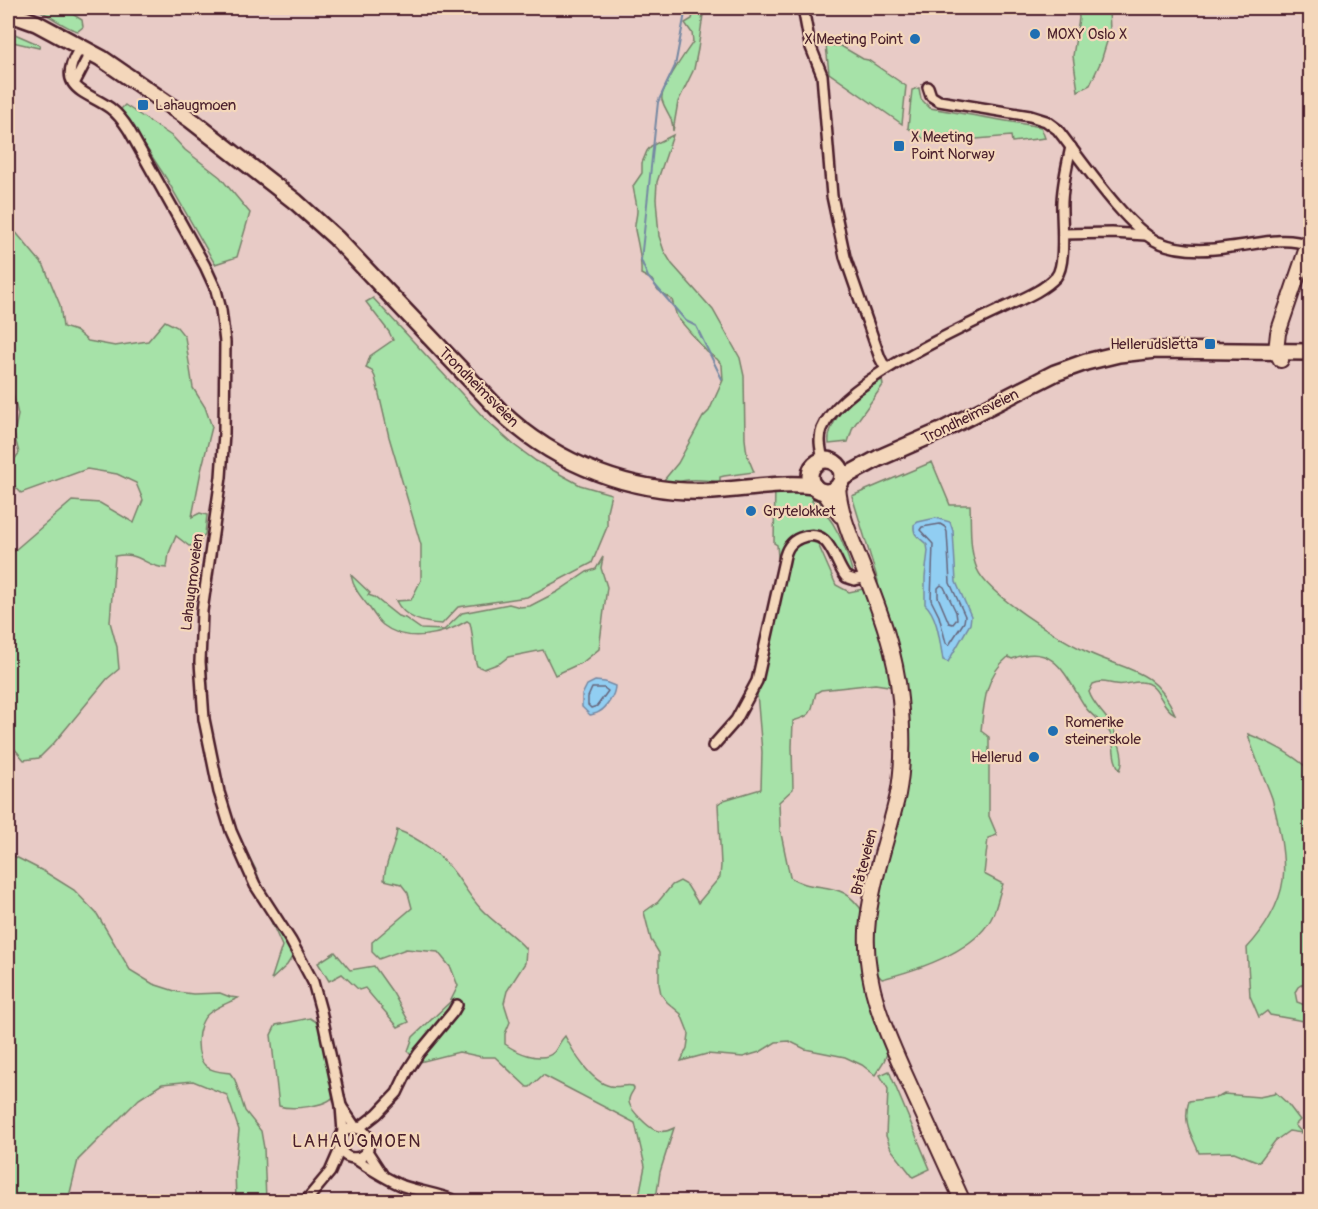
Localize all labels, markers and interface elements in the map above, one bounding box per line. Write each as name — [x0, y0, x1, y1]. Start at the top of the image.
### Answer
place label: MOXY Oslo X — [1047, 25, 1127, 44]
marker: MOXY Oslo X — [1028, 27, 1042, 41]
place label: X Meeting Point — [805, 30, 904, 49]
marker: X Meeting Point — [908, 32, 922, 46]
place label: Lahaugmoen — [155, 96, 236, 115]
marker: Lahaugmoen — [136, 98, 150, 112]
place label: X Meeting Point Norway — [911, 128, 995, 164]
marker: X Meeting Point Norway — [892, 139, 906, 153]
place label: Hellerudsletta — [1110, 335, 1198, 354]
marker: Hellerudsletta — [1203, 337, 1217, 351]
street label: Trondheimsveien — [435, 343, 523, 431]
street label: Trondheimsveien — [919, 385, 1022, 448]
place label: Grytelokket — [763, 502, 837, 521]
marker: Grytelokket — [744, 504, 758, 518]
street label: Lahaugmoveien — [177, 532, 208, 632]
place label: Romerike steinerskole — [1065, 713, 1141, 749]
marker: Romerike steinerskole — [1046, 724, 1060, 738]
place label: Hellerud — [971, 748, 1022, 767]
marker: Hellerud — [1027, 750, 1041, 764]
street label: Bråteveien — [847, 827, 882, 897]
district label: LAHAUGMOEN — [292, 1130, 422, 1153]

